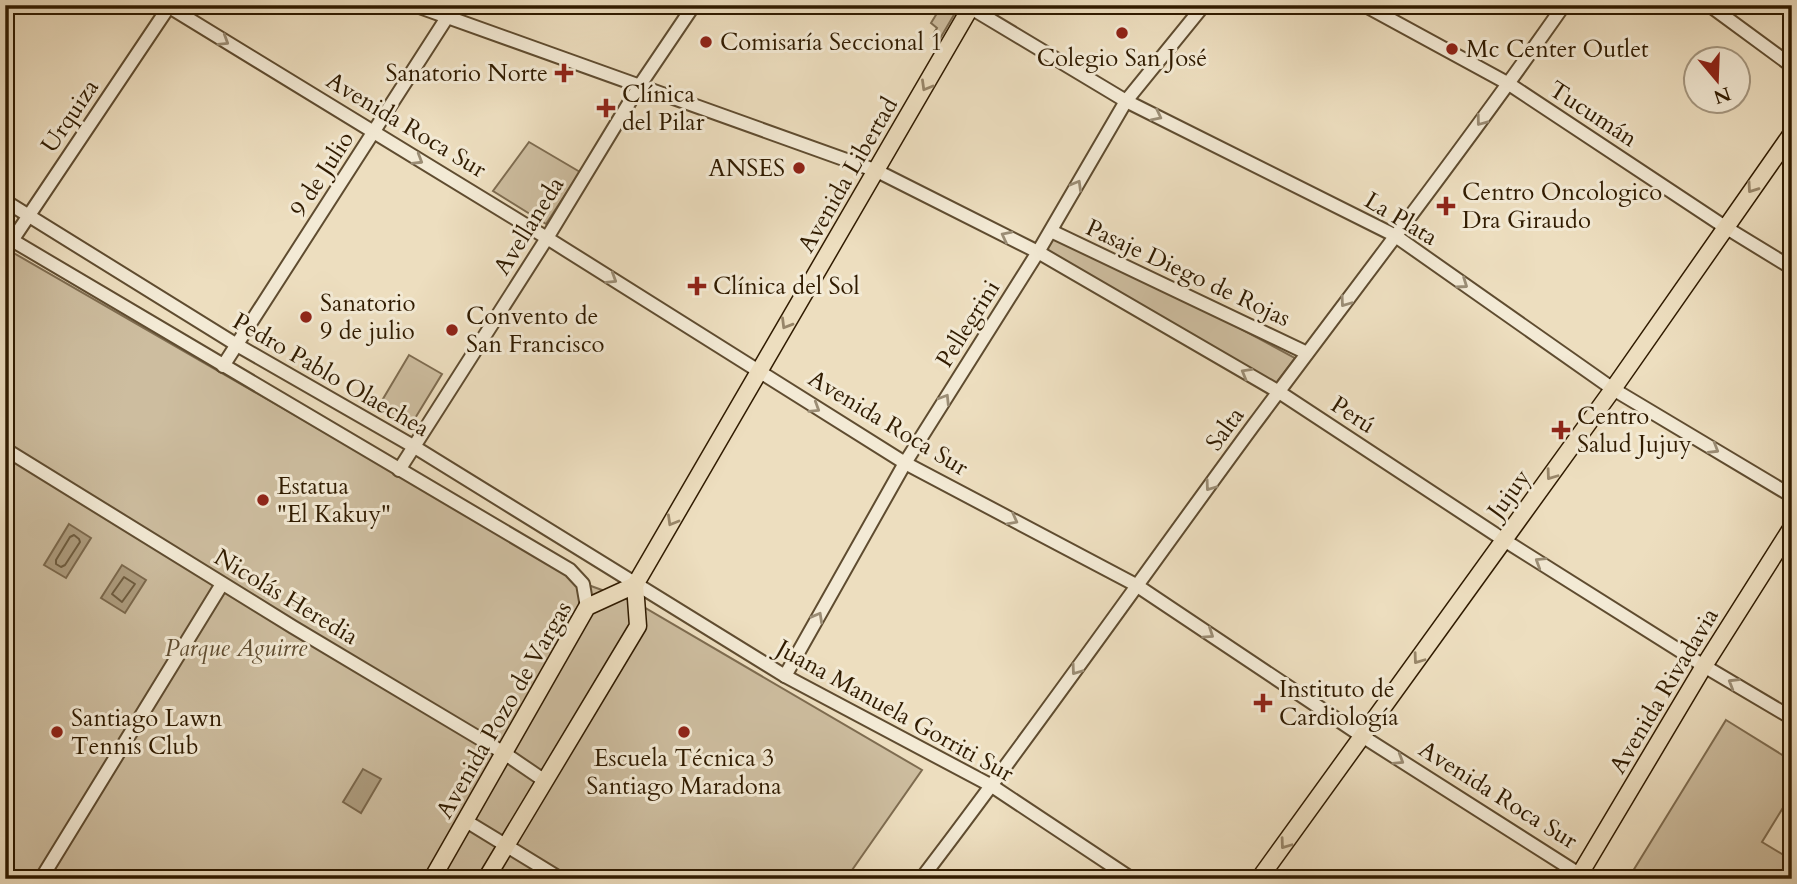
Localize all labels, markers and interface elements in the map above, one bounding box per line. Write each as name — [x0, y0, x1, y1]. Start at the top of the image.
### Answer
marker: Colegio San José — [1114, 25, 1130, 41]
place label: Comisaría Seccional 1 — [720, 26, 942, 59]
one-way arrow — [216, 33, 229, 46]
place label: Mc Center Outlet — [1466, 33, 1649, 66]
marker: Comisaría Seccional 1 — [698, 34, 714, 50]
marker: Mc Center Outlet — [1444, 41, 1460, 57]
place label: Colegio San José — [1037, 42, 1207, 75]
north arrow — [1682, 46, 1752, 116]
place label: Sanatorio Norte — [385, 57, 548, 90]
marker: Sanatorio Norte — [554, 63, 574, 83]
street label: Avenida Roca Sur — [320, 64, 492, 186]
street label: Urquiza — [33, 72, 107, 159]
street label: Tucumán — [1542, 73, 1644, 155]
place label: Clínica del Pilar — [622, 78, 705, 139]
one-way arrow — [921, 78, 934, 91]
text: N — [1710, 80, 1734, 110]
street label: Avenida Libertad — [790, 91, 906, 259]
marker: Clínica del Pilar — [596, 98, 616, 118]
one-way arrow — [1150, 108, 1162, 122]
one-way arrow — [1477, 113, 1490, 125]
street label: 9 de Julio — [282, 125, 362, 223]
one-way arrow — [411, 151, 424, 164]
place label: ANSES — [709, 152, 785, 185]
marker: ANSES — [791, 160, 807, 176]
street label: Avellaneda — [486, 170, 573, 282]
place label: Centro Oncologico Dra Giraudo — [1462, 176, 1662, 237]
one-way arrow — [1069, 179, 1082, 192]
one-way arrow — [1748, 180, 1760, 193]
street label: La Plata — [1358, 184, 1444, 254]
marker: Centro Oncologico Dra Giraudo — [1436, 196, 1456, 216]
street label: Pasaje Diego de Rojas — [1080, 211, 1296, 335]
one-way arrow — [1001, 231, 1013, 244]
one-way arrow — [604, 270, 617, 283]
place label: Clínica del Sol — [713, 270, 860, 303]
street label: Pellegrini — [928, 274, 1008, 374]
marker: Clínica del Sol — [687, 276, 707, 296]
one-way arrow — [1455, 276, 1468, 288]
place label: Sanatorio 9 de julio — [320, 287, 415, 348]
one-way arrow — [1340, 295, 1353, 307]
place label: Convento de San Francisco — [466, 300, 605, 361]
street label: Pedro Pablo Olaechea — [226, 305, 436, 445]
marker: Sanatorio 9 de julio — [298, 309, 314, 325]
one-way arrow — [781, 317, 794, 329]
marker: Convento de San Francisco — [444, 322, 460, 338]
street label: Avenida Roca Sur — [802, 362, 974, 484]
one-way arrow — [1240, 368, 1253, 381]
street label: Perú — [1324, 388, 1382, 442]
one-way arrow — [937, 394, 950, 407]
one-way arrow — [808, 399, 821, 412]
street label: Salta — [1198, 400, 1252, 457]
place label: Centro Salud Jujuy — [1577, 400, 1692, 461]
marker: Centro Salud Jujuy — [1551, 420, 1571, 440]
one-way arrow — [1707, 441, 1720, 454]
street label: Jujuy — [1478, 462, 1538, 528]
one-way arrow — [1547, 467, 1559, 480]
place label: Estatua "El Kakuy" — [277, 470, 391, 531]
one-way arrow — [1205, 478, 1218, 490]
marker: Estatua "El Kakuy" — [255, 492, 271, 508]
one-way arrow — [1006, 512, 1018, 525]
one-way arrow — [667, 513, 680, 526]
street label: Nicolás Heredia — [208, 541, 365, 653]
one-way arrow — [1535, 558, 1548, 571]
street label: Avenida Pozo de Vargas — [428, 595, 580, 825]
street label: Avenida Rivadavia — [1601, 601, 1727, 780]
one-way arrow — [810, 612, 823, 624]
one-way arrow — [1202, 626, 1215, 639]
street label: Juana Manuela Gorriti Sur — [768, 630, 1020, 790]
park label: Parque Aguirre — [165, 632, 308, 665]
one-way arrow — [1414, 651, 1426, 664]
one-way arrow — [1072, 662, 1084, 674]
place label: Instituto de Cardiología — [1279, 673, 1399, 734]
one-way arrow — [1728, 678, 1741, 691]
marker: Instituto de Cardiología — [1253, 693, 1273, 713]
place label: Santiago Lawn Tennis Club — [71, 702, 223, 763]
marker: Santiago Lawn Tennis Club — [49, 724, 65, 740]
marker: Escuela Técnica 3 Santiago Maradona — [676, 724, 692, 740]
street label: Avenida Roca Sur — [1412, 733, 1584, 857]
place label: Escuela Técnica 3 Santiago Maradona — [586, 742, 782, 803]
one-way arrow — [1392, 751, 1405, 764]
one-way arrow — [1280, 836, 1293, 848]

